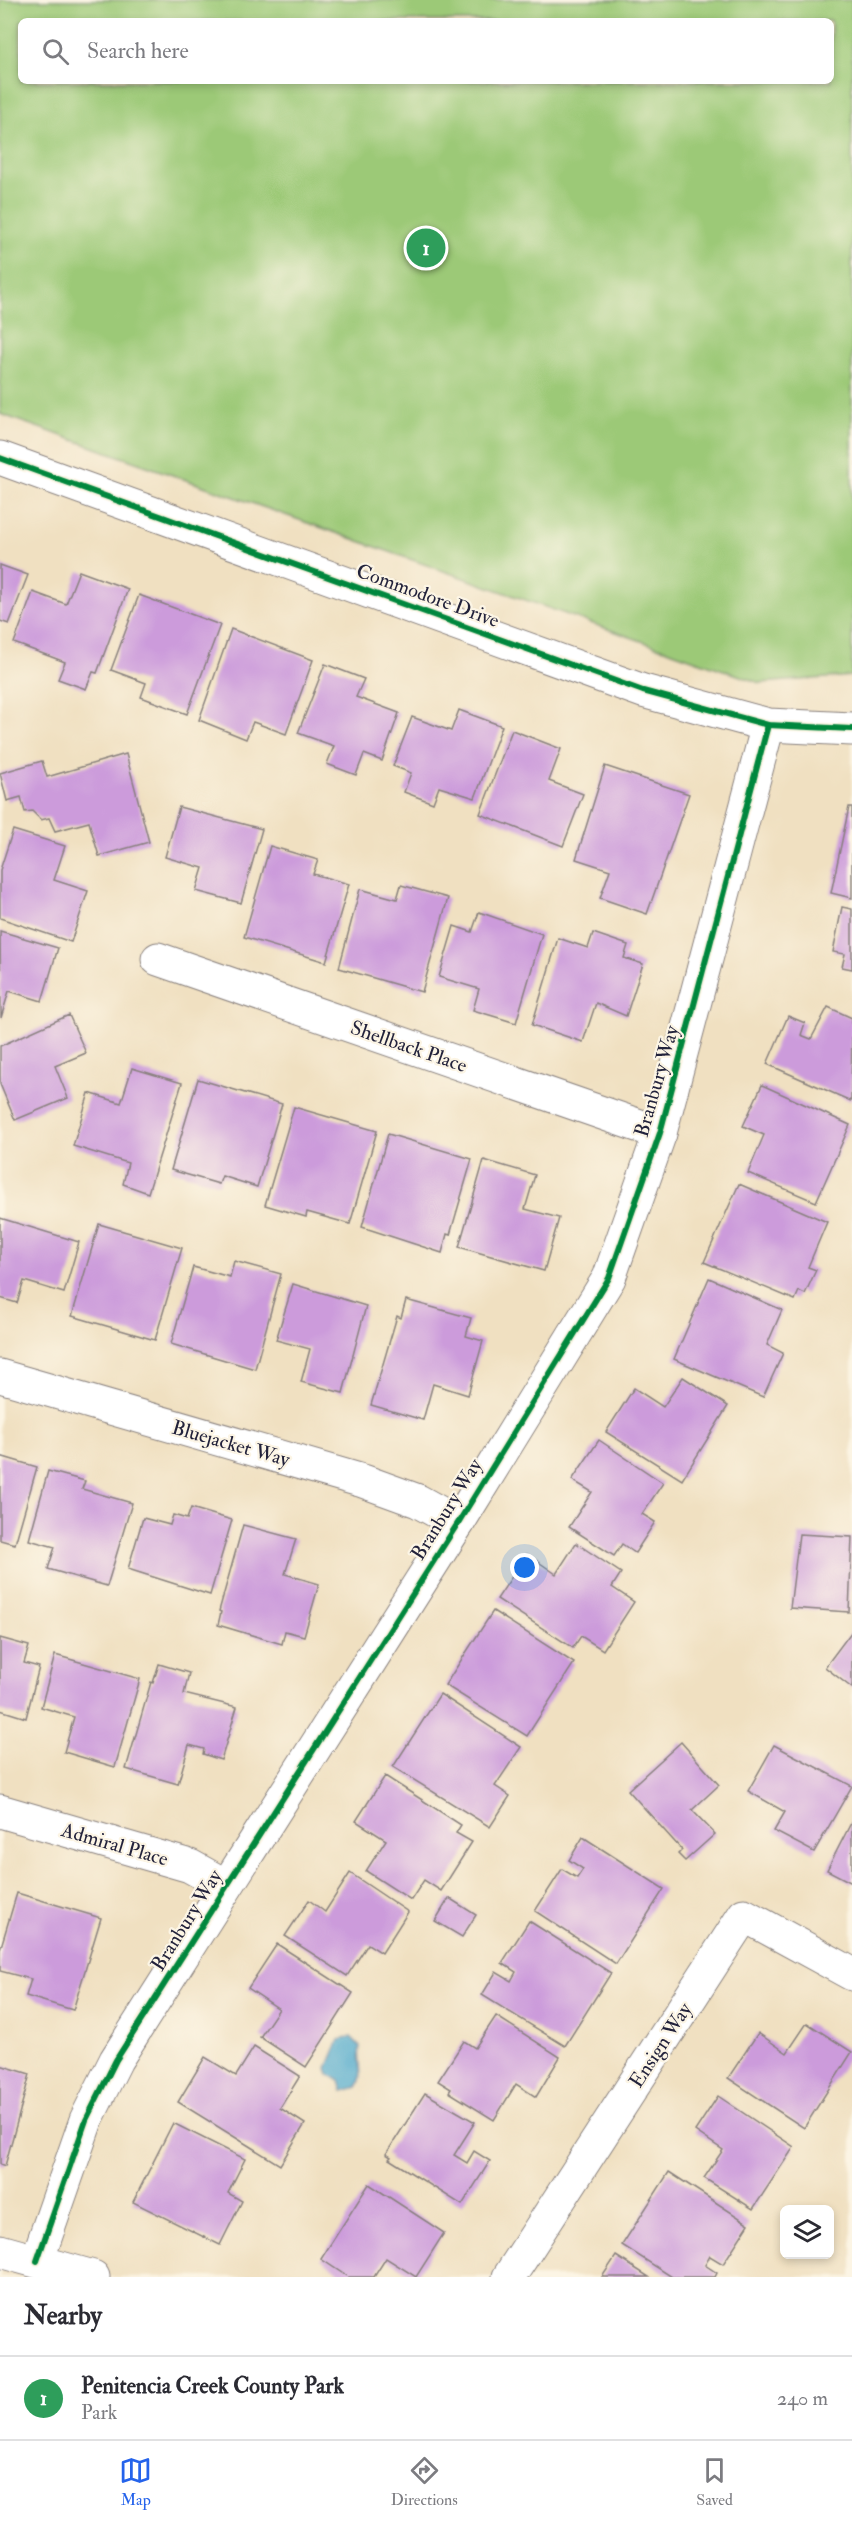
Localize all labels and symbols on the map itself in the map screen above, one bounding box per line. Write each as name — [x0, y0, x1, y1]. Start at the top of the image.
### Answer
pin: 1 — [406, 226, 446, 270]
street label: Commodore Drive — [353, 558, 503, 633]
street label: Shellback Place — [347, 1015, 470, 1078]
street label: Branbury Way — [629, 1021, 685, 1140]
street label: Bluejacket Way — [169, 1415, 294, 1473]
street label: Branbury Way — [405, 1453, 488, 1565]
your location — [510, 1553, 539, 1582]
street label: Admiral Place — [58, 1817, 171, 1872]
street label: Branbury Way — [145, 1864, 228, 1976]
street label: Ensign Way — [624, 1997, 698, 2093]

